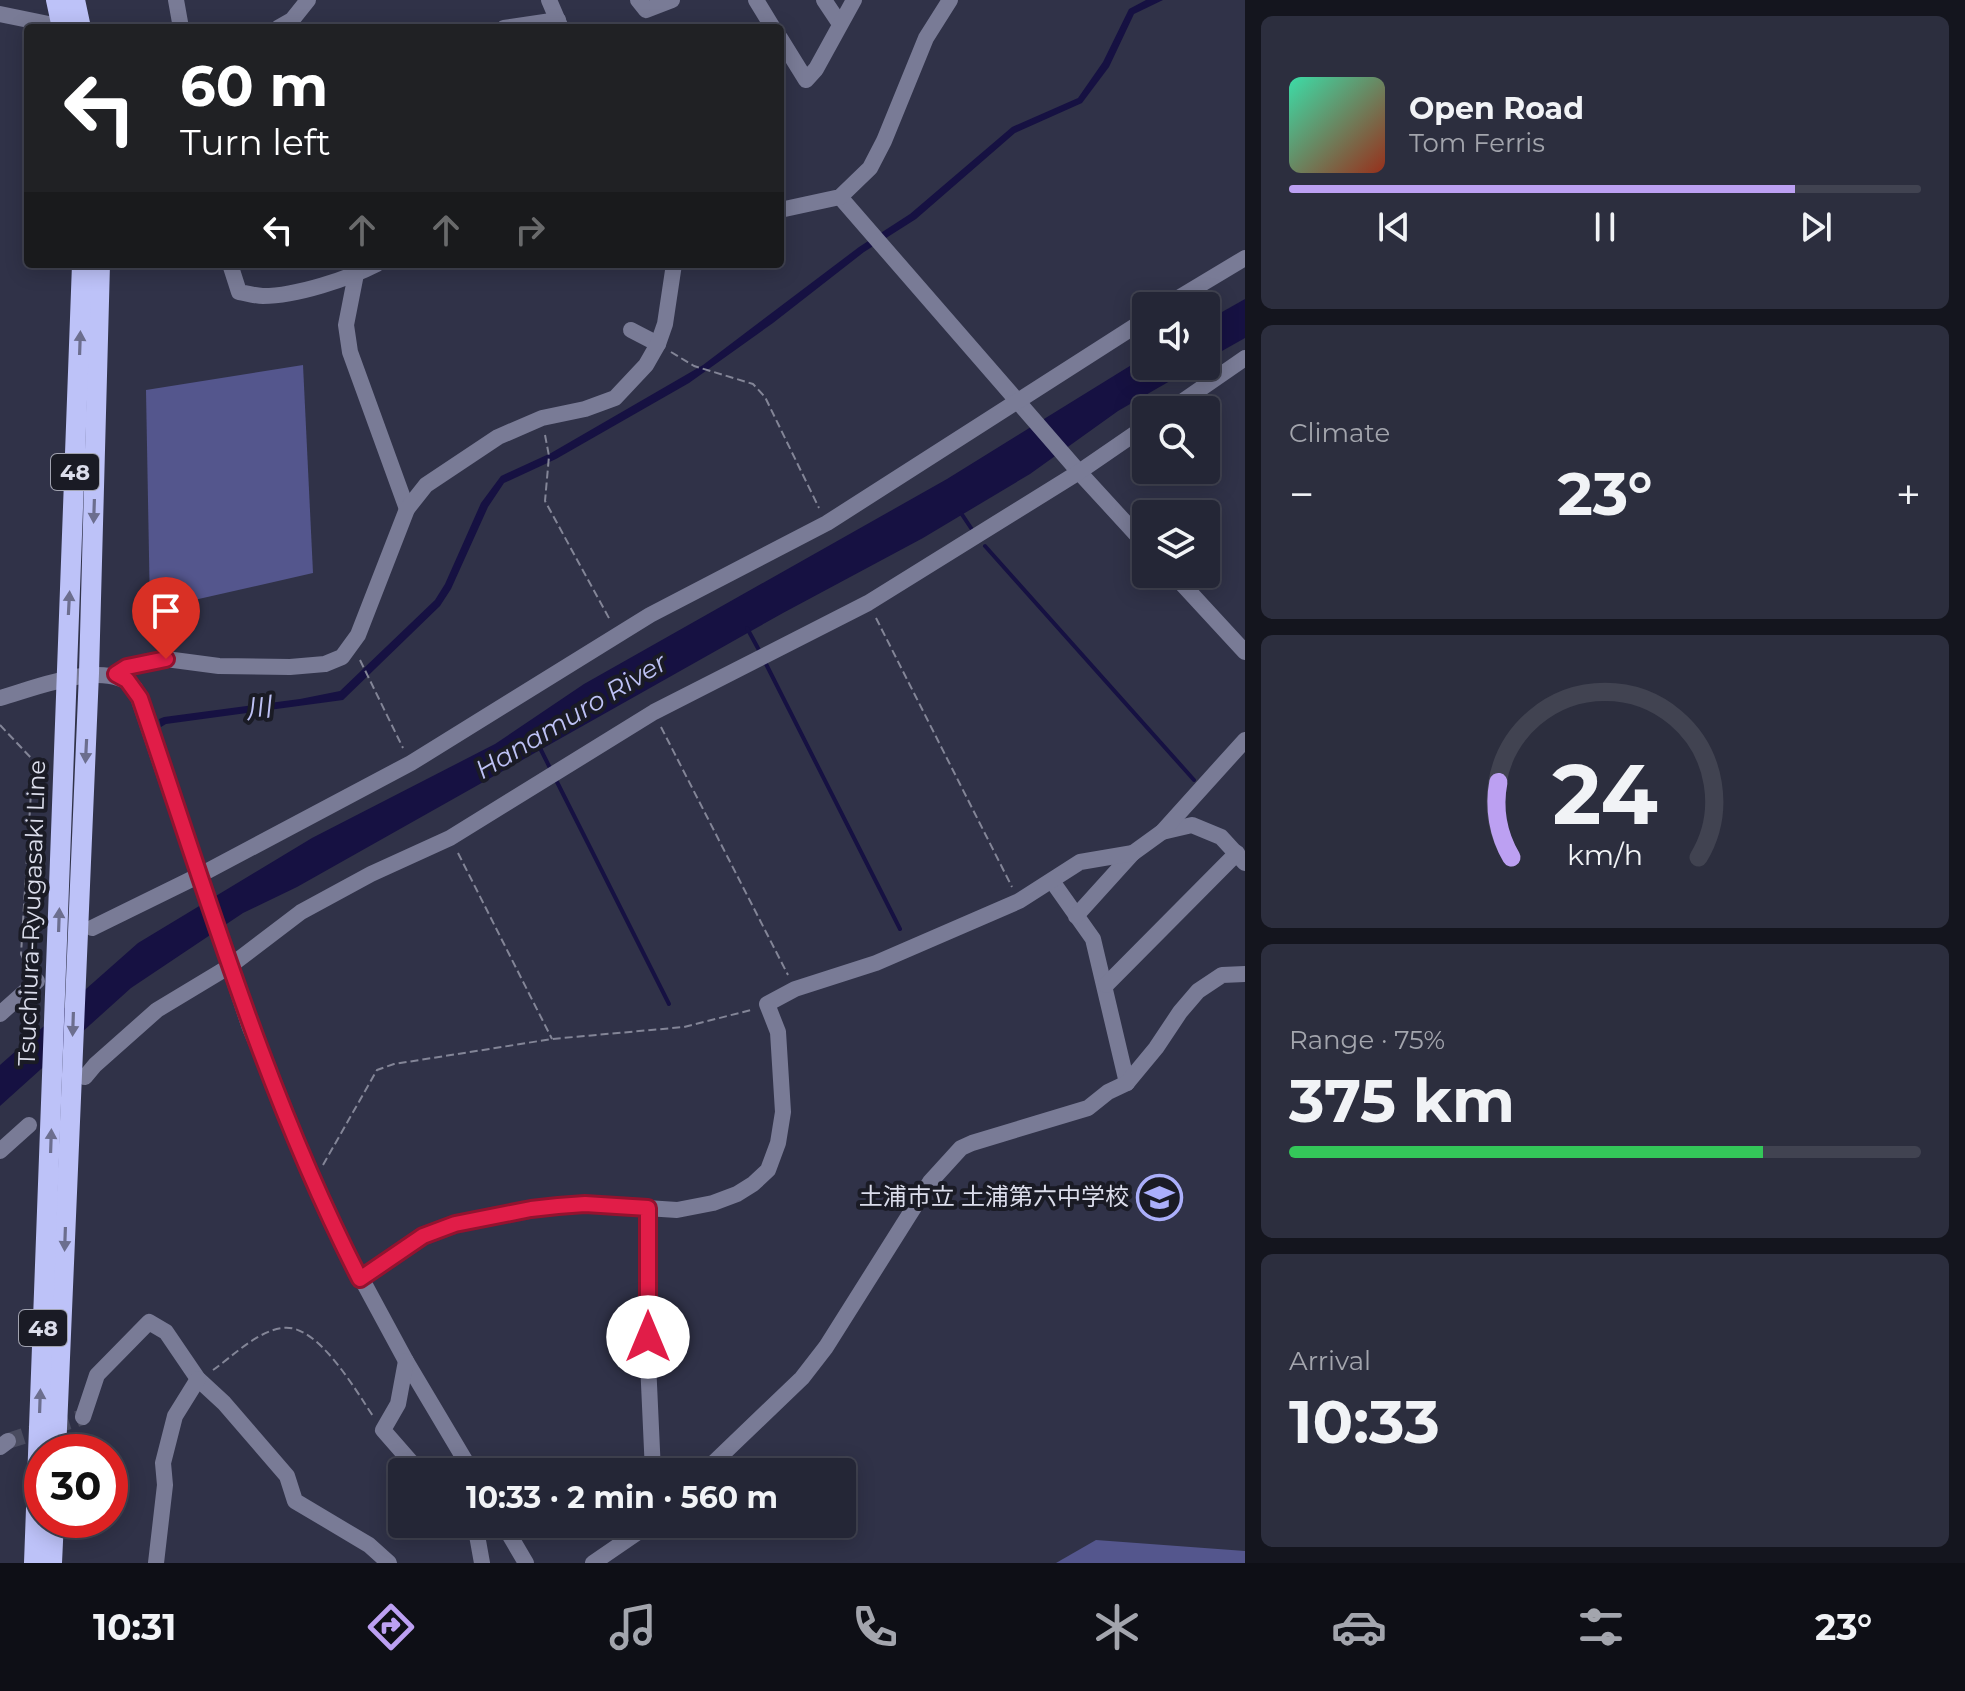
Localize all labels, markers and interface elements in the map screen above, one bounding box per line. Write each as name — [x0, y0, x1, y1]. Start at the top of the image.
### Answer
text: 60 m — [180, 52, 328, 120]
icon: left — [48, 56, 152, 160]
text: Open Road — [1409, 90, 1584, 127]
text: Turn left — [180, 120, 331, 164]
text: Tom Ferris — [1409, 127, 1545, 159]
icon: previous — [1372, 205, 1416, 249]
icon: pause — [1583, 205, 1627, 249]
icon: next — [1794, 205, 1838, 249]
icon: left — [256, 208, 300, 252]
icon: ahead — [340, 208, 384, 252]
icon: ahead — [424, 208, 468, 252]
icon: right — [508, 208, 552, 252]
map controls — [1132, 292, 1220, 588]
button: sound — [1132, 292, 1220, 380]
one-way arrow — [74, 330, 87, 355]
button: search — [1132, 396, 1220, 484]
text: Climate — [1289, 417, 1390, 449]
road number: 48 — [51, 454, 99, 490]
text: 23° — [1557, 457, 1653, 530]
text: − — [1289, 467, 1314, 521]
text: + — [1896, 467, 1921, 521]
one-way arrow — [88, 499, 101, 524]
button: layers — [1132, 500, 1220, 588]
pin — [132, 577, 200, 659]
icon: arrive — [144, 589, 188, 633]
one-way arrow — [62, 590, 75, 615]
water label: Hanamuro River — [469, 646, 673, 786]
water label: 川 — [243, 690, 276, 726]
one-way arrow — [79, 739, 92, 764]
text: 24 — [1552, 742, 1658, 844]
street label: Tsuchiura-Ryugasaki Line — [12, 759, 51, 1066]
text: km/h — [1567, 837, 1643, 872]
one-way arrow — [52, 907, 65, 932]
one-way arrow — [66, 1012, 79, 1037]
text: Range · 75% — [1289, 1024, 1445, 1056]
text: 375 km — [1289, 1064, 1515, 1137]
one-way arrow — [44, 1128, 57, 1153]
school or university icon: 土浦市立 土浦第六中学校 — [1136, 1173, 1184, 1221]
place label: 土浦市立 土浦第六中学校 — [859, 1182, 1129, 1211]
one-way arrow — [58, 1227, 71, 1252]
position arrow — [606, 1295, 690, 1379]
road number: 48 — [19, 1310, 67, 1346]
text: Arrival — [1289, 1345, 1371, 1377]
text: 10:33 — [1289, 1385, 1440, 1458]
one-way arrow — [34, 1388, 47, 1413]
speed limit sign: 30 — [24, 1434, 128, 1538]
text: 10:33 · 2 min · 560 m — [466, 1479, 778, 1516]
icon: directions — [363, 1599, 419, 1655]
icon: music — [605, 1599, 661, 1655]
icon: phone — [847, 1599, 903, 1655]
icon: climate — [1089, 1599, 1145, 1655]
icon: car — [1331, 1599, 1387, 1655]
icon: filters — [1573, 1599, 1629, 1655]
text: 10:31 — [93, 1605, 176, 1649]
text: 23° — [1815, 1605, 1872, 1649]

